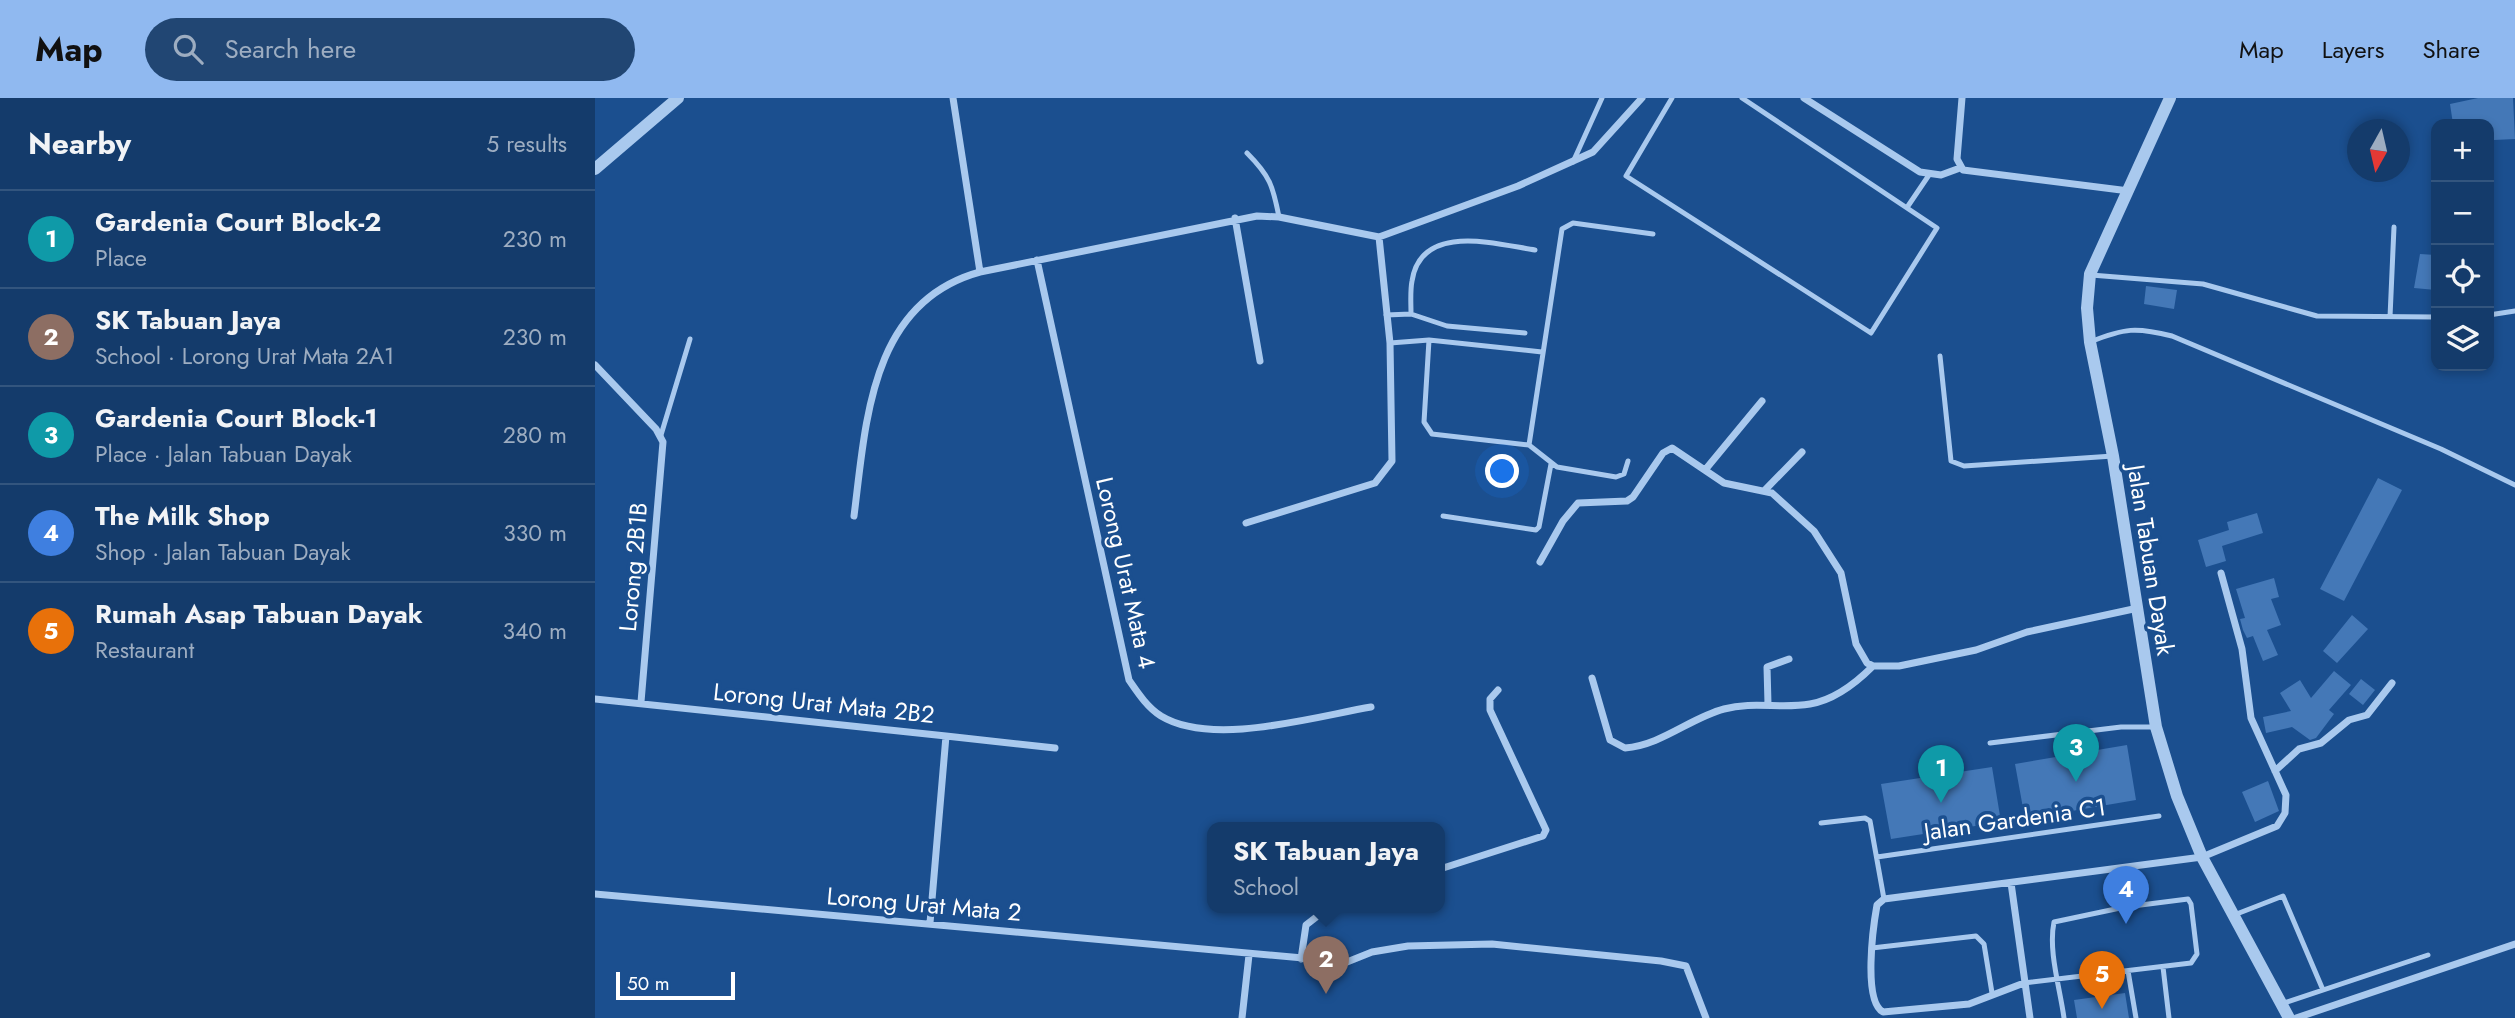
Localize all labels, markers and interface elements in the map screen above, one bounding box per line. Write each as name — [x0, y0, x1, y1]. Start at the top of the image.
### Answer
search box — [145, 18, 635, 81]
text: Map — [35, 26, 103, 73]
icon: search — [169, 30, 207, 68]
text: Search here — [225, 30, 356, 68]
text: Map — [2239, 32, 2284, 67]
text: Layers — [2322, 32, 2384, 67]
text: Share — [2422, 32, 2480, 67]
north arrow — [2347, 119, 2410, 182]
map controls — [2431, 119, 2494, 371]
button: + — [2431, 119, 2494, 182]
text: Nearby — [28, 122, 131, 165]
text: 5 results — [486, 127, 567, 161]
button: − — [2431, 182, 2494, 245]
text: Gardenia Court Block-2 — [95, 203, 381, 241]
text: 1 — [45, 222, 57, 256]
text: 230 m — [503, 222, 567, 256]
text: Place — [95, 241, 147, 275]
button: locate — [2431, 245, 2494, 308]
text: SK Tabuan Jaya — [95, 301, 281, 339]
button: layers — [2431, 308, 2494, 371]
text: 2 — [43, 320, 59, 354]
text: 230 m — [503, 320, 567, 354]
text: School · Lorong Urat Mata 2A1 — [95, 339, 394, 373]
text: Gardenia Court Block-1 — [95, 399, 378, 437]
text: 3 — [44, 418, 58, 452]
text: 280 m — [503, 418, 567, 452]
text: Place · Jalan Tabuan Dayak — [95, 437, 352, 471]
your location — [1485, 454, 1519, 488]
street label: Jalan Tabuan Dayak — [2118, 459, 2183, 658]
street label: Lorong Urat Mata 4 — [1087, 474, 1165, 672]
text: The Milk Shop — [95, 497, 270, 535]
street label: Lorong 2B1B — [610, 501, 656, 633]
text: 4 — [43, 516, 59, 550]
text: 330 m — [503, 516, 567, 550]
text: Shop · Jalan Tabuan Dayak — [95, 535, 351, 569]
text: Rumah Asap Tabuan Dayak — [95, 595, 423, 633]
text: 5 — [44, 614, 58, 648]
text: 340 m — [502, 614, 567, 648]
text: Restaurant — [95, 633, 194, 667]
street label: Lorong Urat Mata 2B2 — [712, 674, 936, 732]
pin: 3 — [2053, 724, 2099, 782]
pin: 1 — [1918, 745, 1964, 803]
street label: Jalan Gardenia C1 — [1919, 789, 2108, 850]
popup — [1207, 822, 1445, 913]
text: SK Tabuan Jaya — [1233, 832, 1419, 870]
pin: 4 — [2103, 866, 2149, 924]
text: School — [1233, 870, 1299, 904]
street label: Lorong Urat Mata 2 — [825, 878, 1023, 930]
pin: 2 — [1303, 936, 1349, 994]
pin: 5 — [2079, 951, 2125, 1009]
scale bar — [616, 969, 735, 1001]
text: 50 m — [627, 970, 670, 997]

